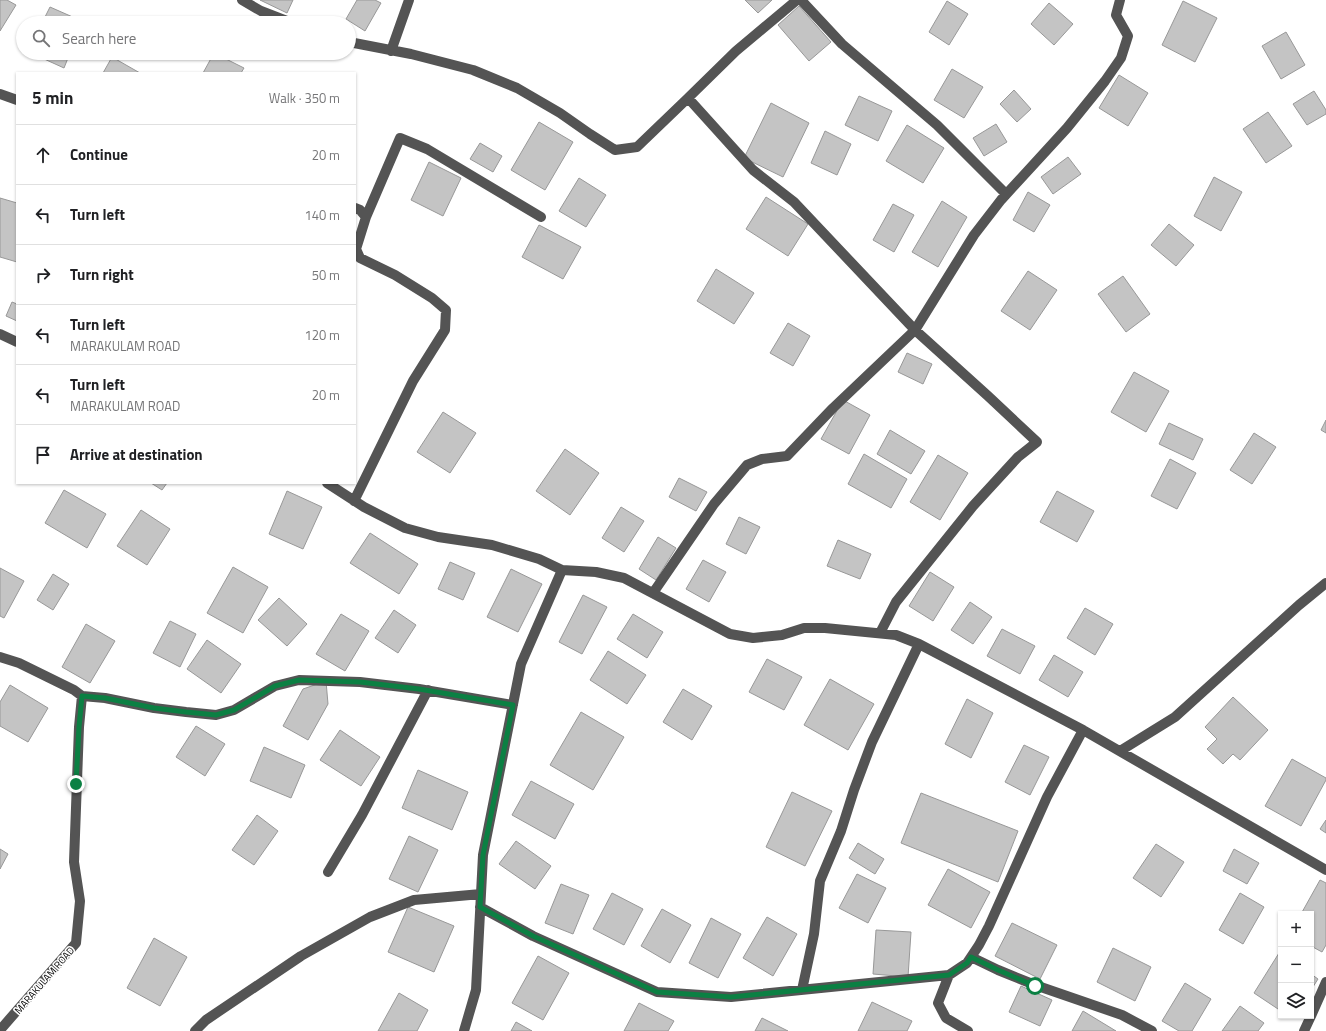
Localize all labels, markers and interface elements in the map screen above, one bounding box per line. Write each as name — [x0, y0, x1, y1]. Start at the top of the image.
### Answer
search box — [16, 16, 356, 60]
icon: search — [30, 27, 52, 49]
text: Search here — [62, 27, 136, 50]
text: 5 min — [32, 85, 73, 111]
text: Walk · 350 m — [269, 88, 340, 108]
text: Continue — [70, 143, 128, 166]
icon: ahead — [32, 144, 54, 166]
text: 20 m — [312, 145, 340, 165]
text: Turn left — [70, 203, 125, 226]
icon: left — [32, 204, 54, 226]
text: 140 m — [304, 205, 340, 225]
text: Turn right — [70, 263, 134, 286]
icon: right — [32, 264, 54, 286]
text: 50 m — [312, 265, 340, 285]
text: Turn left — [70, 313, 125, 336]
icon: left — [32, 324, 54, 346]
text: 120 m — [304, 325, 340, 345]
text: MARAKULAM ROAD — [70, 336, 180, 356]
text: Turn left — [70, 373, 125, 396]
icon: left — [32, 384, 54, 406]
text: 20 m — [312, 385, 340, 405]
text: MARAKULAM ROAD — [70, 396, 180, 416]
text: Arrive at destination — [70, 443, 203, 466]
icon: arrive — [32, 444, 54, 466]
route end — [67, 775, 85, 793]
map controls — [1278, 911, 1314, 1019]
button: + — [1278, 911, 1314, 947]
street label: MARAKULAM ROAD — [11, 943, 78, 1017]
button: − — [1278, 947, 1314, 983]
route start — [1026, 977, 1044, 995]
button: layers — [1278, 983, 1314, 1019]

